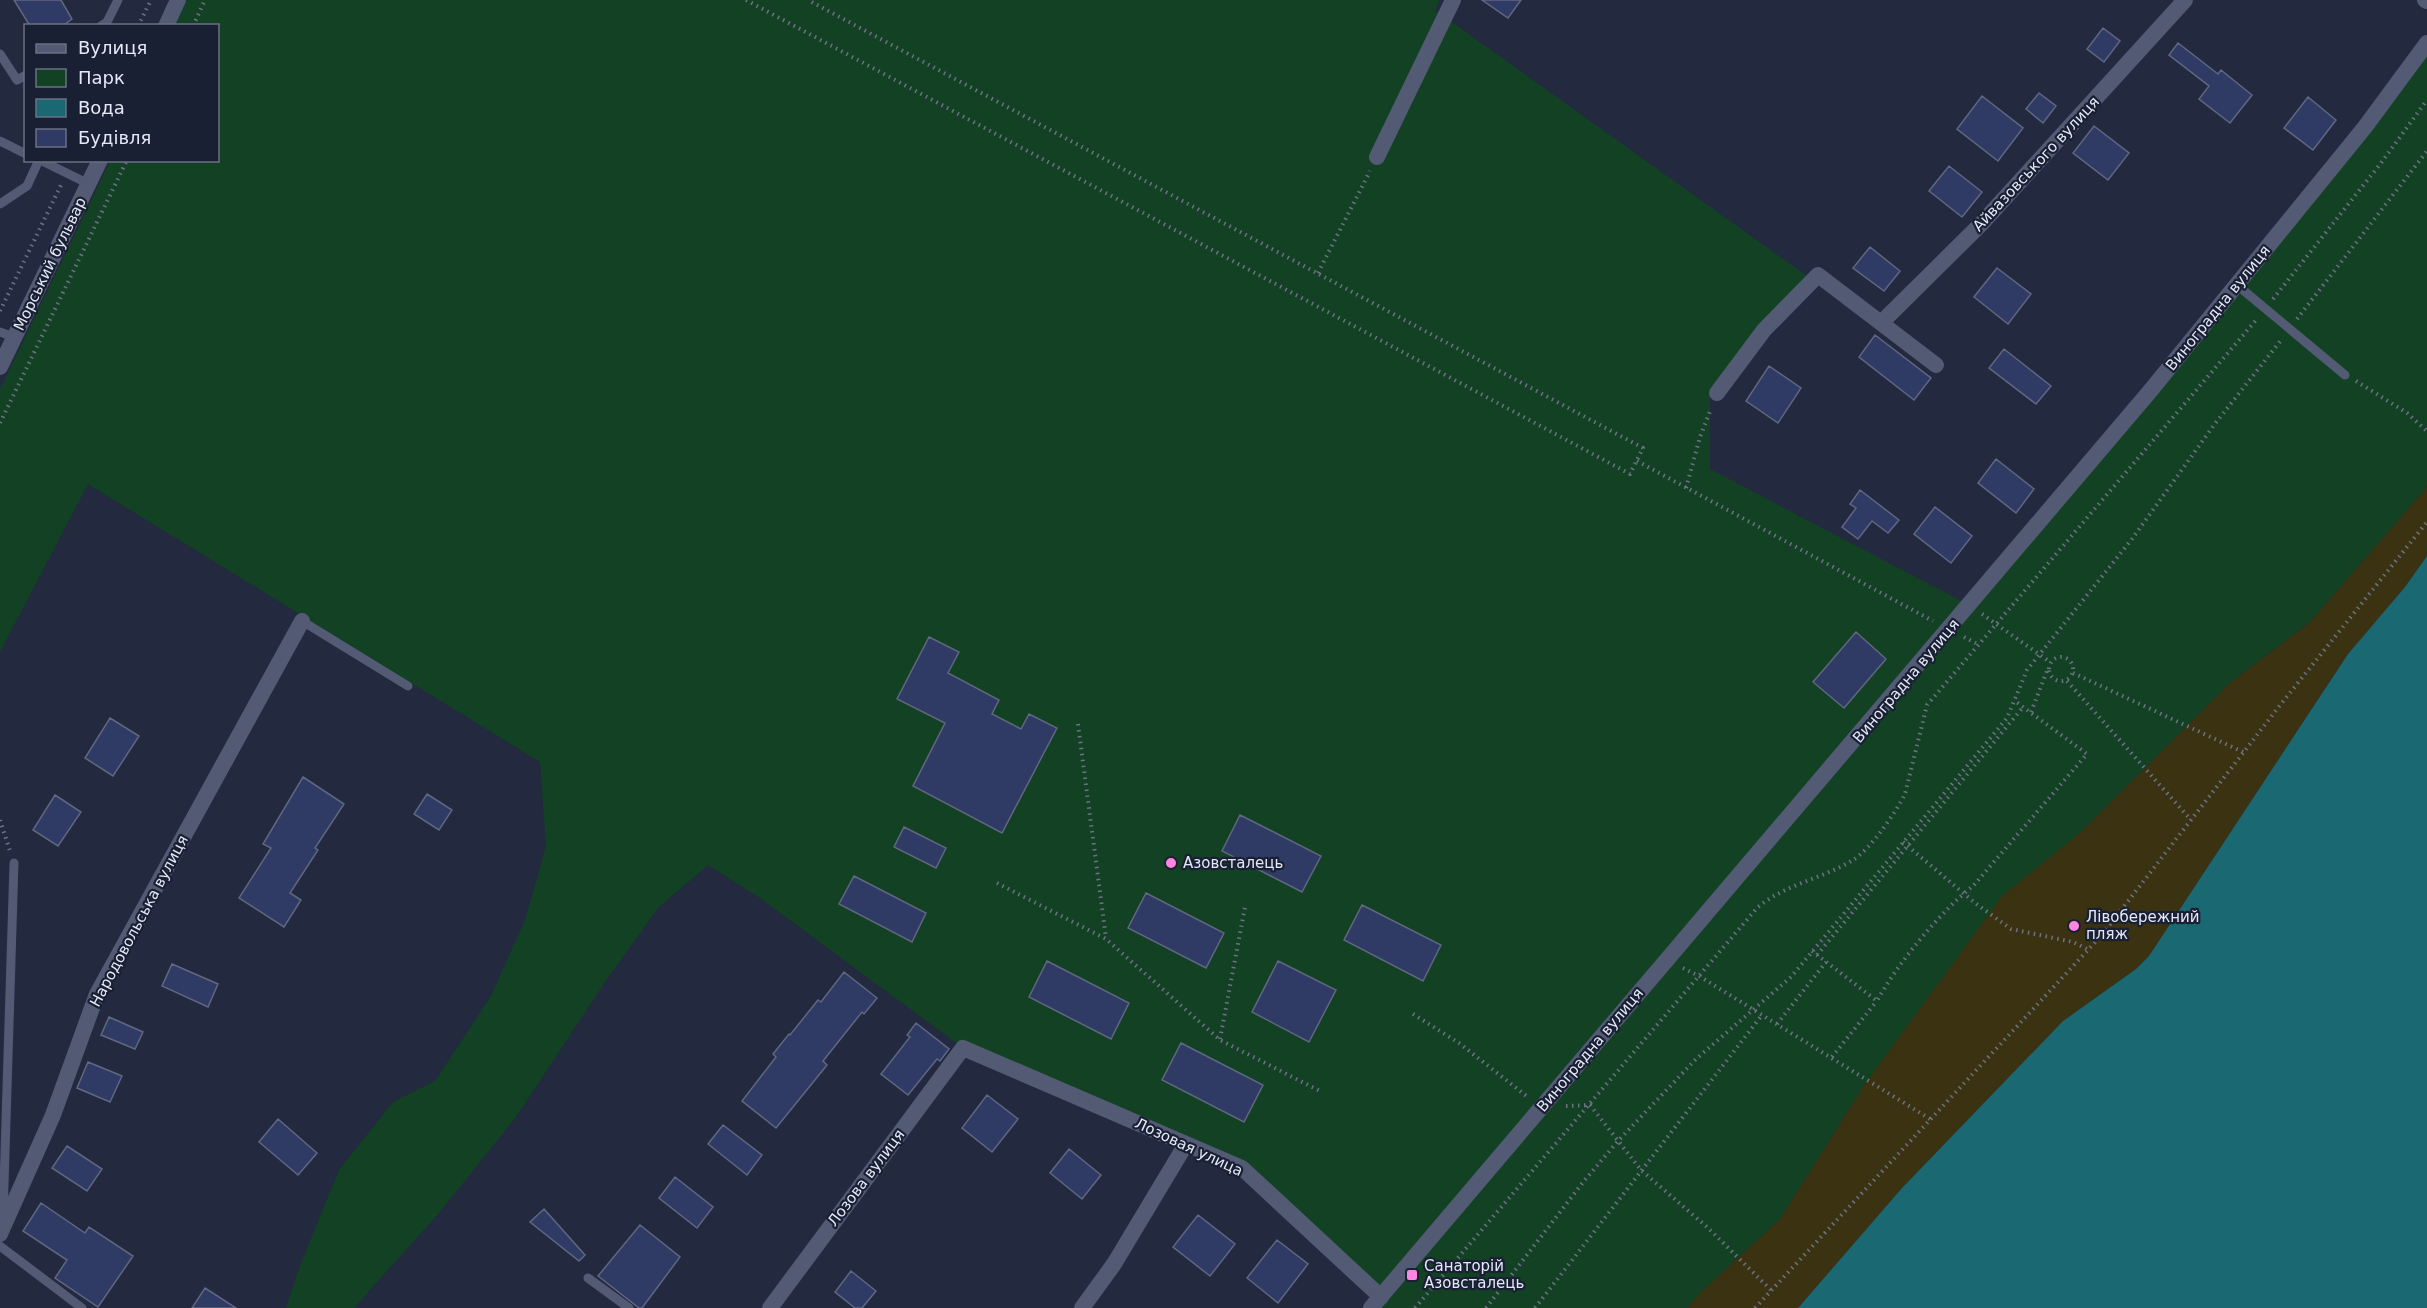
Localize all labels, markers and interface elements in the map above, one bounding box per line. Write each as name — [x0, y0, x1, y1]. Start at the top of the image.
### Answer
legend — [24, 24, 219, 162]
text: Вулиця — [78, 37, 147, 58]
text: Парк — [78, 67, 125, 88]
street label: Айвазовського вулиця — [1969, 93, 2103, 235]
text: Вода — [78, 97, 125, 118]
text: Будівля — [78, 127, 151, 148]
street label: Морський бульвар — [10, 194, 90, 334]
street label: Виноградна вулиця — [2162, 242, 2274, 374]
street label: Виноградна вулиця — [1849, 615, 1963, 747]
street label: Народовольська вулиця — [86, 832, 192, 1010]
place label: Азовсталець — [1183, 854, 1283, 872]
marker: Азовсталець — [1164, 856, 1178, 870]
place label: Лівобережний пляж — [2086, 908, 2200, 943]
marker: Лівобережний пляж — [2067, 919, 2081, 933]
street label: Виноградна вулиця — [1533, 984, 1647, 1116]
street label: Лозовая улица — [1132, 1114, 1246, 1180]
street label: Лозова вулиця — [824, 1126, 908, 1230]
place label: Санаторій Азовсталець — [1424, 1257, 1524, 1292]
marker: Санаторій Азовсталець — [1405, 1268, 1419, 1282]

